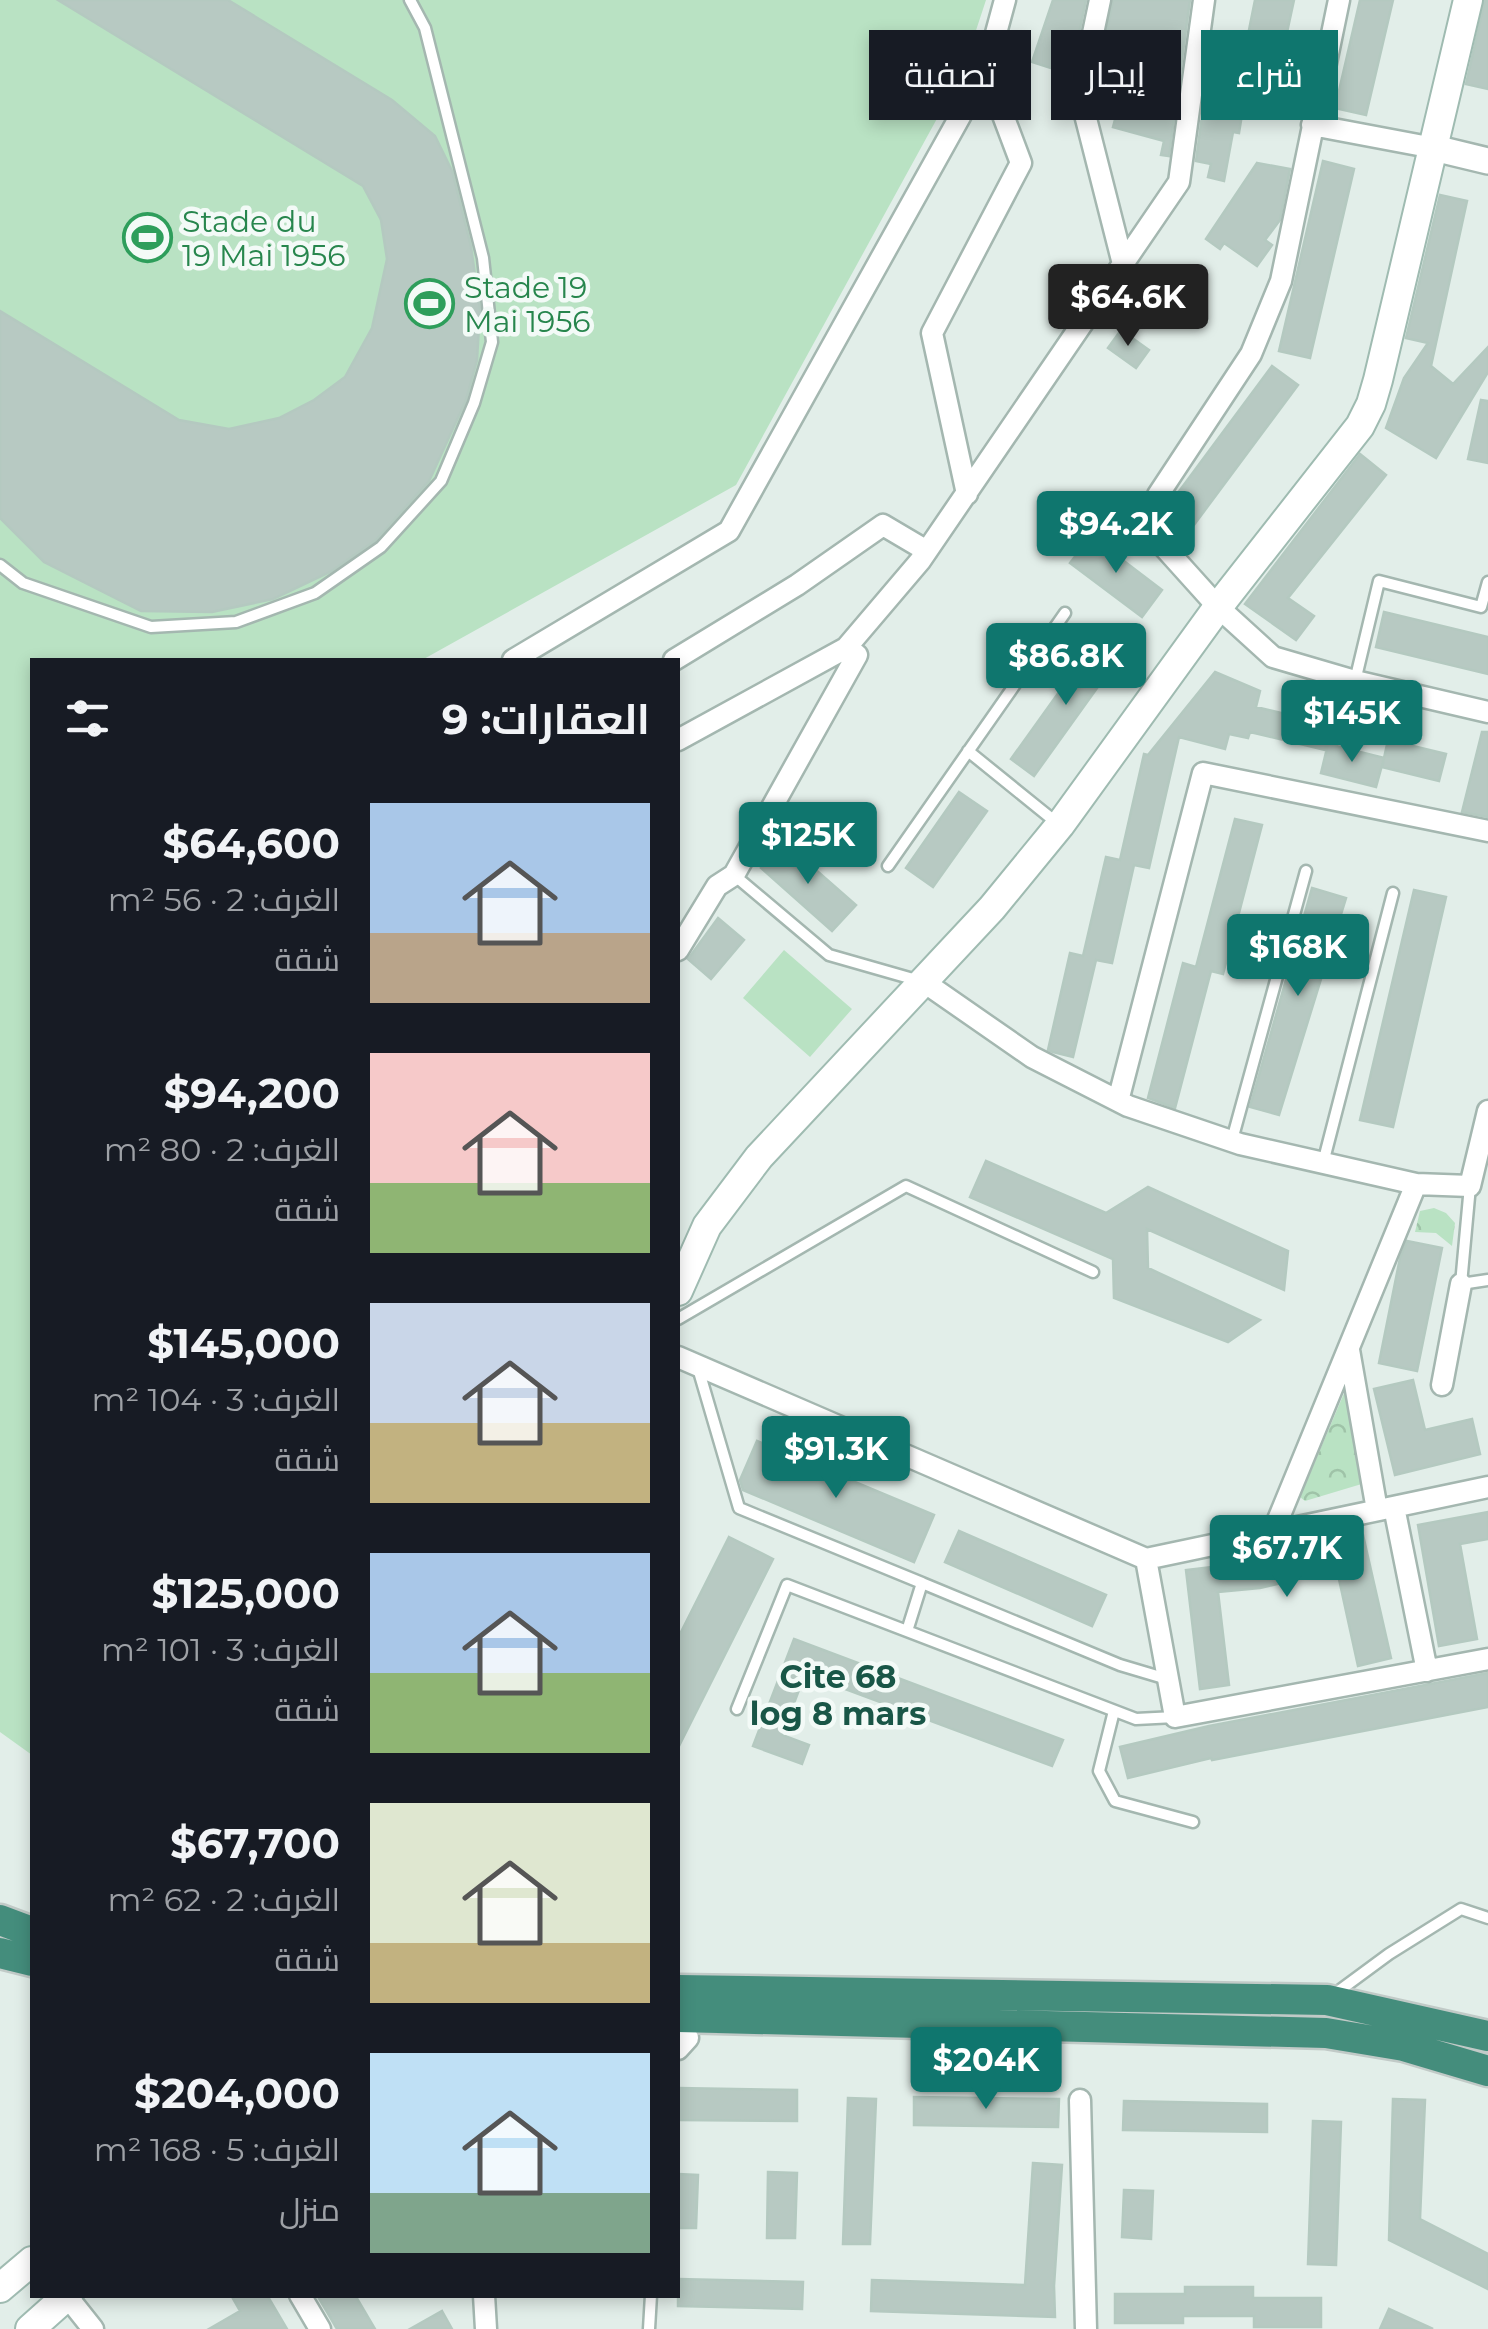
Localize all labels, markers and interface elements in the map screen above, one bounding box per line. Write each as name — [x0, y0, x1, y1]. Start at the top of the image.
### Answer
chip: تصفية — [869, 30, 1031, 120]
chip: إيجار — [1051, 30, 1181, 120]
chip: شراء — [1201, 30, 1338, 120]
place label: Stade du 19 Mai 1956 — [182, 203, 346, 274]
sports icon: Stade du 19 Mai 1956 — [121, 212, 173, 264]
pin: $64.6K — [1047, 264, 1209, 349]
place label: Stade 19 Mai 1956 — [464, 269, 591, 340]
text: $64.6K — [1070, 277, 1186, 316]
sports icon: Stade 19 Mai 1956 — [403, 278, 455, 330]
pin: $94.2K — [1035, 491, 1197, 576]
text: $94.2K — [1059, 504, 1173, 543]
pin: $86.8K — [985, 623, 1147, 708]
text: $86.8K — [1008, 636, 1124, 675]
pin: $145K — [1282, 680, 1422, 765]
icon: filters — [60, 691, 115, 746]
text: العقارات: 9 — [442, 693, 650, 745]
text: $145K — [1303, 693, 1401, 732]
pin: $125K — [738, 802, 878, 887]
text: $125K — [761, 815, 855, 854]
text: $64,600 — [162, 817, 340, 869]
icon: home — [450, 843, 570, 963]
text: الغرف: 2 · 56 m² — [108, 880, 340, 919]
pin: $168K — [1228, 914, 1368, 999]
text: $168K — [1249, 927, 1347, 966]
text: شقة — [275, 940, 340, 979]
text: $94,200 — [164, 1067, 340, 1119]
icon: home — [450, 1093, 570, 1213]
text: الغرف: 2 · 80 m² — [104, 1130, 340, 1169]
text: شقة — [275, 1190, 340, 1229]
text: $145,000 — [147, 1317, 340, 1369]
icon: home — [450, 1343, 570, 1463]
text: الغرف: 3 · 104 m² — [92, 1380, 340, 1419]
pin: $91.3K — [755, 1416, 917, 1501]
text: $91.3K — [784, 1429, 888, 1468]
text: شقة — [275, 1440, 340, 1479]
pin: $67.7K — [1206, 1515, 1368, 1600]
text: $67.7K — [1232, 1528, 1342, 1567]
text: $125,000 — [151, 1567, 340, 1619]
icon: home — [450, 1593, 570, 1713]
text: الغرف: 3 · 101 m² — [101, 1630, 340, 1669]
district label: Cite 68 log 8 mars — [750, 1657, 926, 1733]
text: شقة — [275, 1690, 340, 1729]
text: $67,700 — [170, 1817, 340, 1869]
icon: home — [450, 1843, 570, 1963]
text: الغرف: 2 · 62 m² — [108, 1880, 340, 1919]
text: شقة — [275, 1940, 340, 1979]
pin: $204K — [916, 2027, 1056, 2112]
text: $204K — [933, 2040, 1039, 2079]
text: $204,000 — [134, 2067, 340, 2119]
icon: home — [450, 2093, 570, 2213]
text: الغرف: 5 · 168 m² — [94, 2130, 340, 2169]
text: منزل — [279, 2190, 340, 2229]

